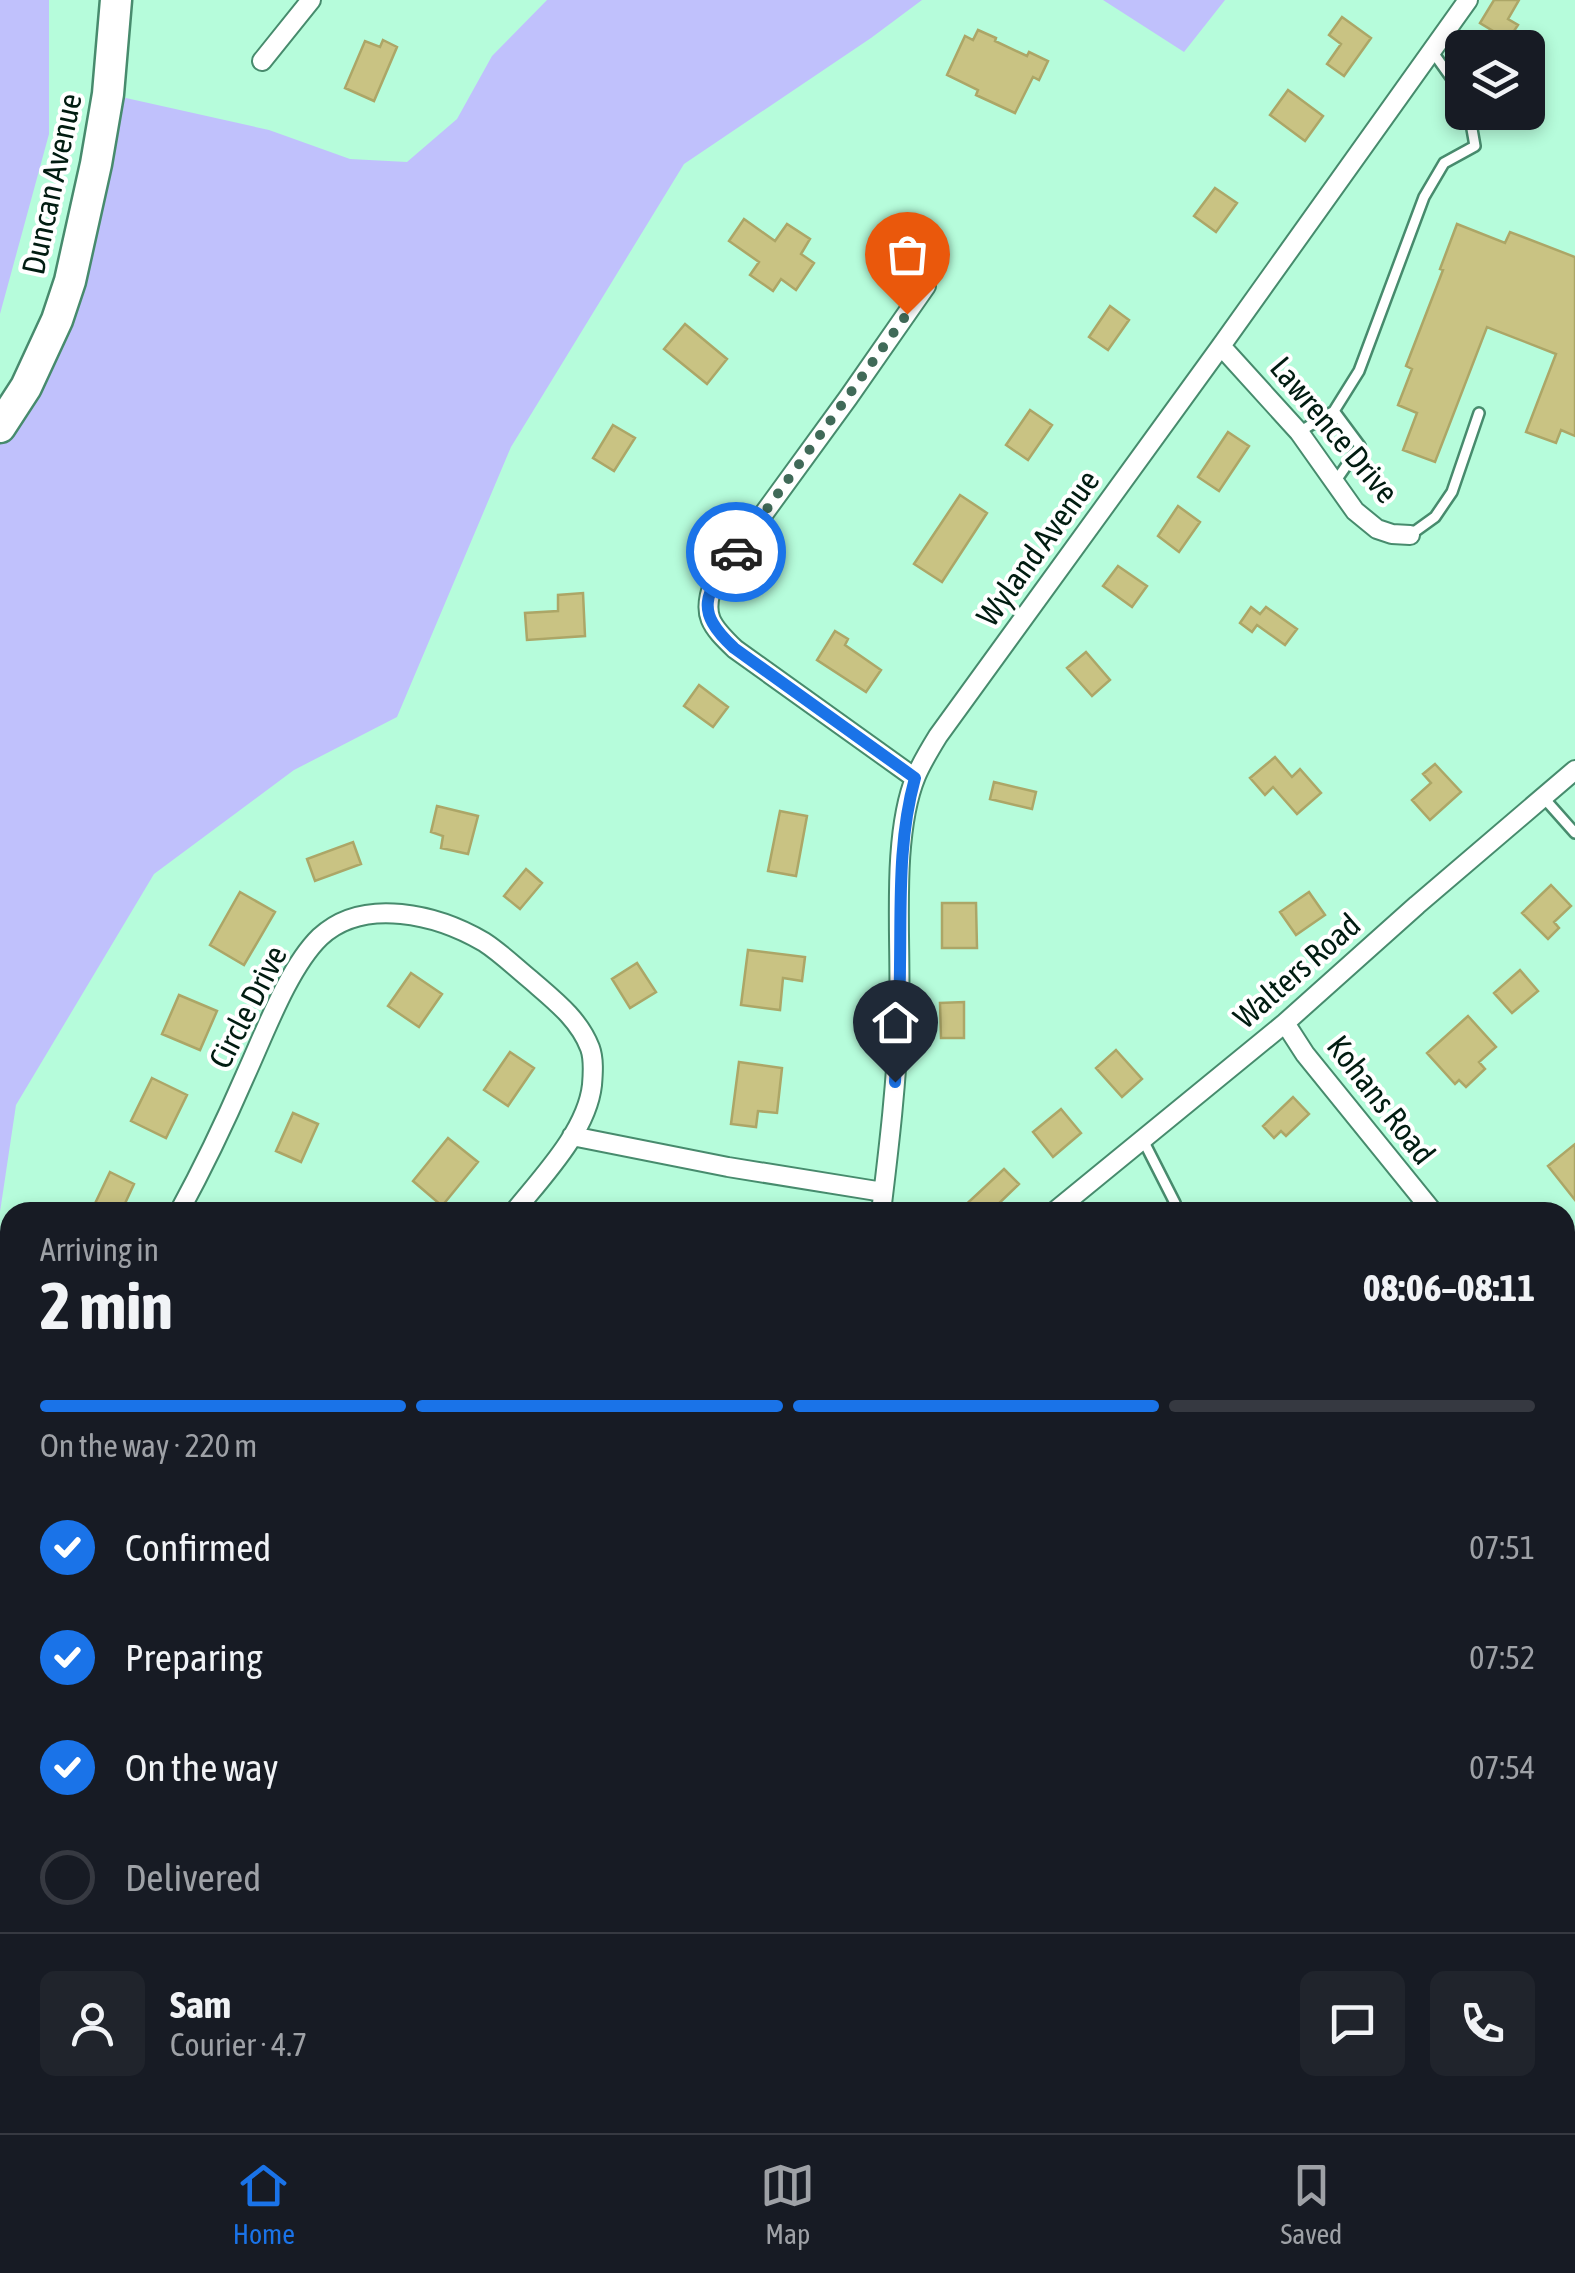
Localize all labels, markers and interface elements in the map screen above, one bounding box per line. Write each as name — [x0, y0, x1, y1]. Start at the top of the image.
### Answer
map controls — [1445, 30, 1545, 130]
button: layers — [1445, 30, 1545, 130]
street label: Duncan Avenue — [14, 90, 89, 278]
pin — [865, 212, 950, 315]
icon: bag — [880, 227, 935, 282]
street label: Lawrence Drive — [1263, 349, 1406, 510]
street label: Wyland Avenue — [969, 463, 1106, 633]
courier — [686, 502, 786, 602]
icon: car — [709, 525, 764, 580]
street label: Walters Road — [1226, 906, 1367, 1036]
street label: Circle Drive — [201, 939, 294, 1074]
pin — [853, 980, 938, 1083]
icon: home — [868, 995, 923, 1050]
street label: Kohans Road — [1320, 1028, 1443, 1171]
text: Arriving in — [40, 1231, 159, 1268]
text: 08:06–08:11 — [1363, 1266, 1535, 1309]
text: 2 min — [40, 1268, 173, 1343]
text: On the way · 220 m — [40, 1427, 257, 1464]
icon: check — [40, 1520, 95, 1575]
text: Confirmed — [125, 1526, 271, 1569]
text: 07:51 — [1469, 1529, 1535, 1566]
icon: check — [40, 1630, 95, 1685]
text: Preparing — [125, 1636, 263, 1679]
text: 07:52 — [1469, 1639, 1535, 1676]
icon: check — [40, 1740, 95, 1795]
text: On the way — [125, 1746, 278, 1789]
text: 07:54 — [1469, 1749, 1535, 1786]
text: Delivered — [125, 1856, 261, 1899]
button: person — [40, 1971, 145, 2076]
button: chat — [1300, 1971, 1405, 2076]
button: phone — [1430, 1971, 1535, 2076]
text: Sam — [170, 1983, 231, 2026]
text: Courier · 4.7 — [170, 2026, 307, 2063]
tab: Home — [233, 2158, 295, 2250]
tab: Map — [760, 2158, 815, 2250]
tab: Saved — [1280, 2158, 1342, 2250]

